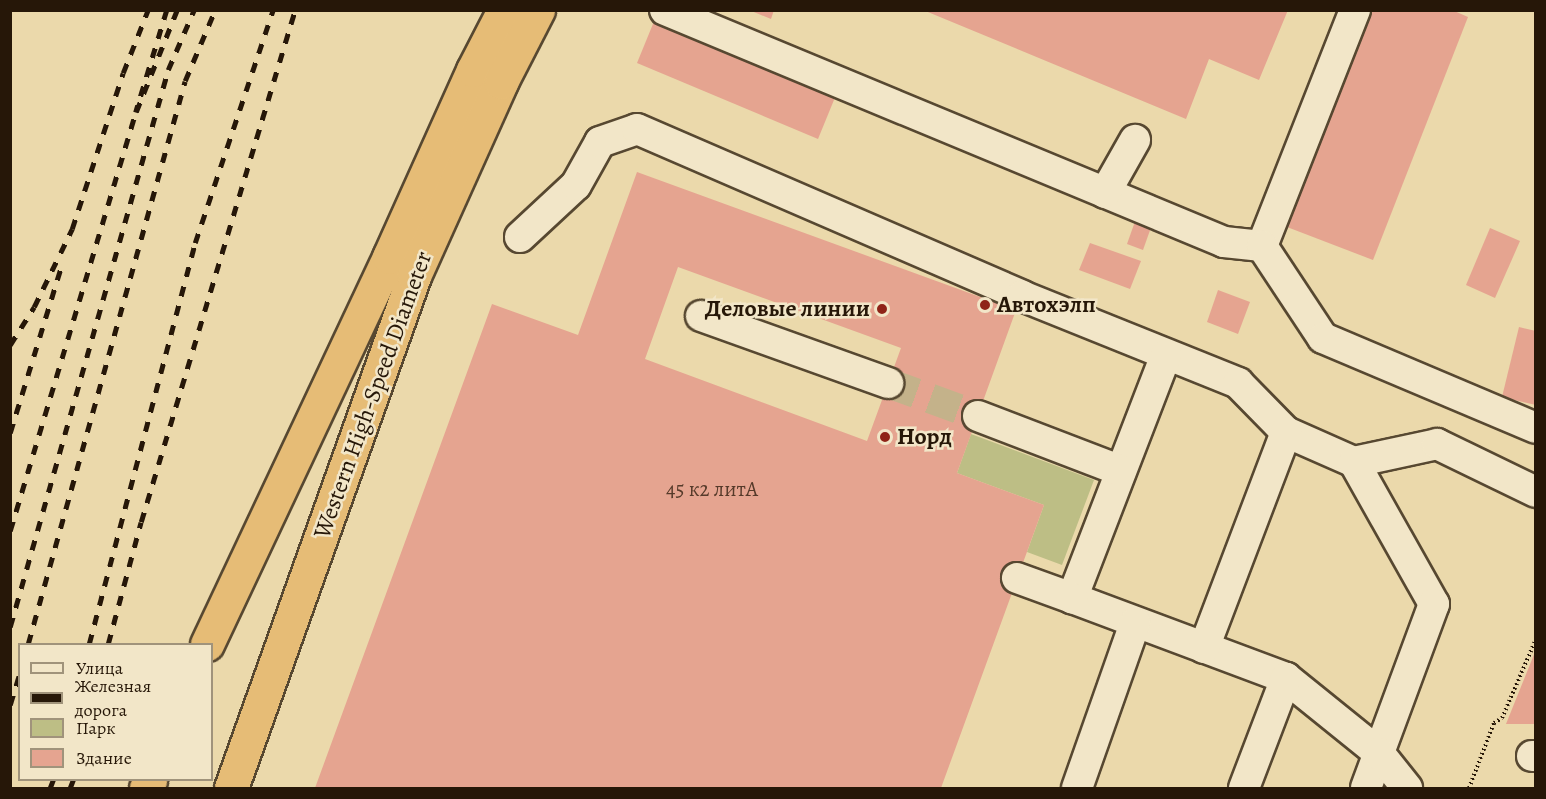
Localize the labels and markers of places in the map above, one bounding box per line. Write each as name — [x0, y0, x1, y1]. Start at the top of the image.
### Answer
place label: Автохэлп — [997, 291, 1096, 319]
place label: Деловые линии — [705, 295, 870, 323]
marker: Автохэлп — [978, 298, 992, 312]
marker: Деловые линии — [875, 302, 889, 316]
place label: Норд — [897, 423, 952, 451]
marker: Норд — [878, 430, 892, 444]

